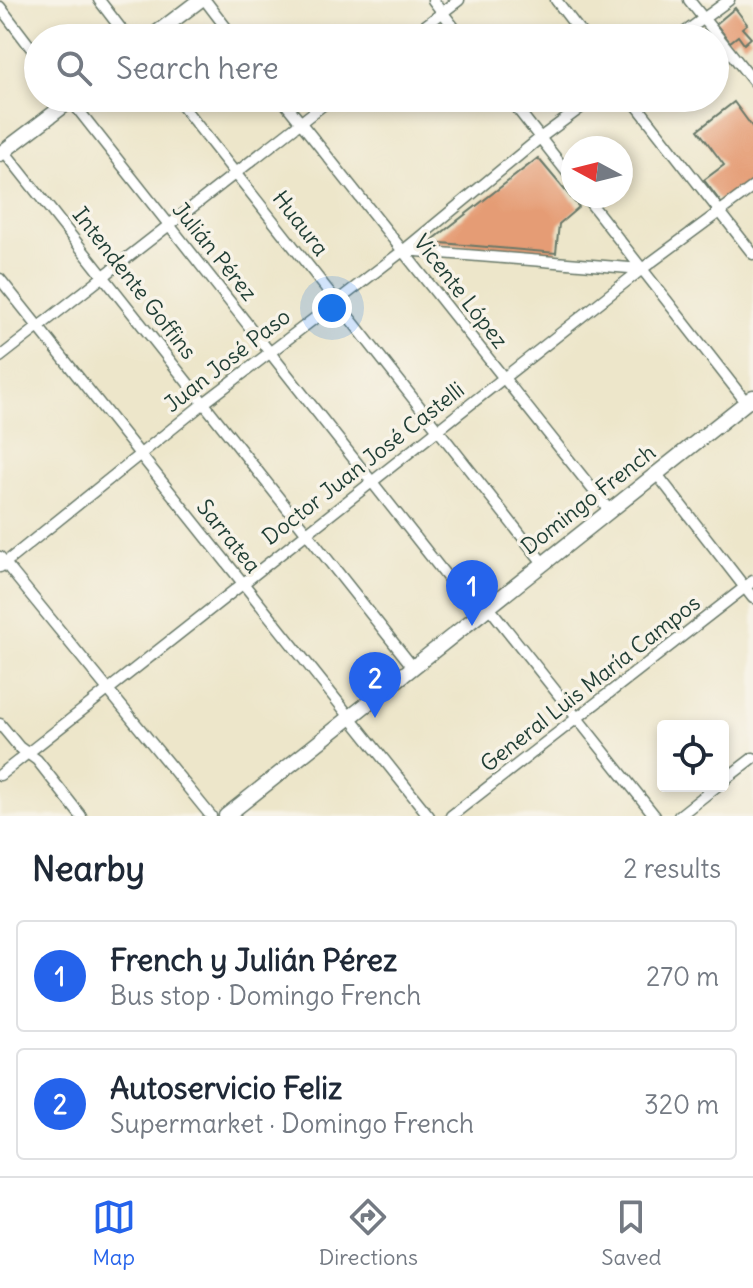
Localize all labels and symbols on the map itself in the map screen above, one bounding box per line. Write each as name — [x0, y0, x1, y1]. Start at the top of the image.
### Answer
north arrow — [561, 136, 633, 208]
street label: Huaura — [267, 185, 335, 261]
street label: Julián Pérez — [167, 196, 263, 306]
street label: Intendente Goffins — [67, 201, 203, 365]
street label: Vicente López — [408, 228, 514, 354]
your location — [312, 288, 352, 328]
street label: Juan José Paso — [158, 302, 296, 418]
street label: Doctor Juan José Castelli — [256, 375, 470, 551]
street label: Domingo French — [515, 438, 661, 560]
street label: Sarratea — [191, 494, 267, 578]
pin: 1 — [446, 560, 498, 626]
street label: General Luis María Campos — [474, 588, 706, 778]
pin: 2 — [349, 652, 401, 718]

